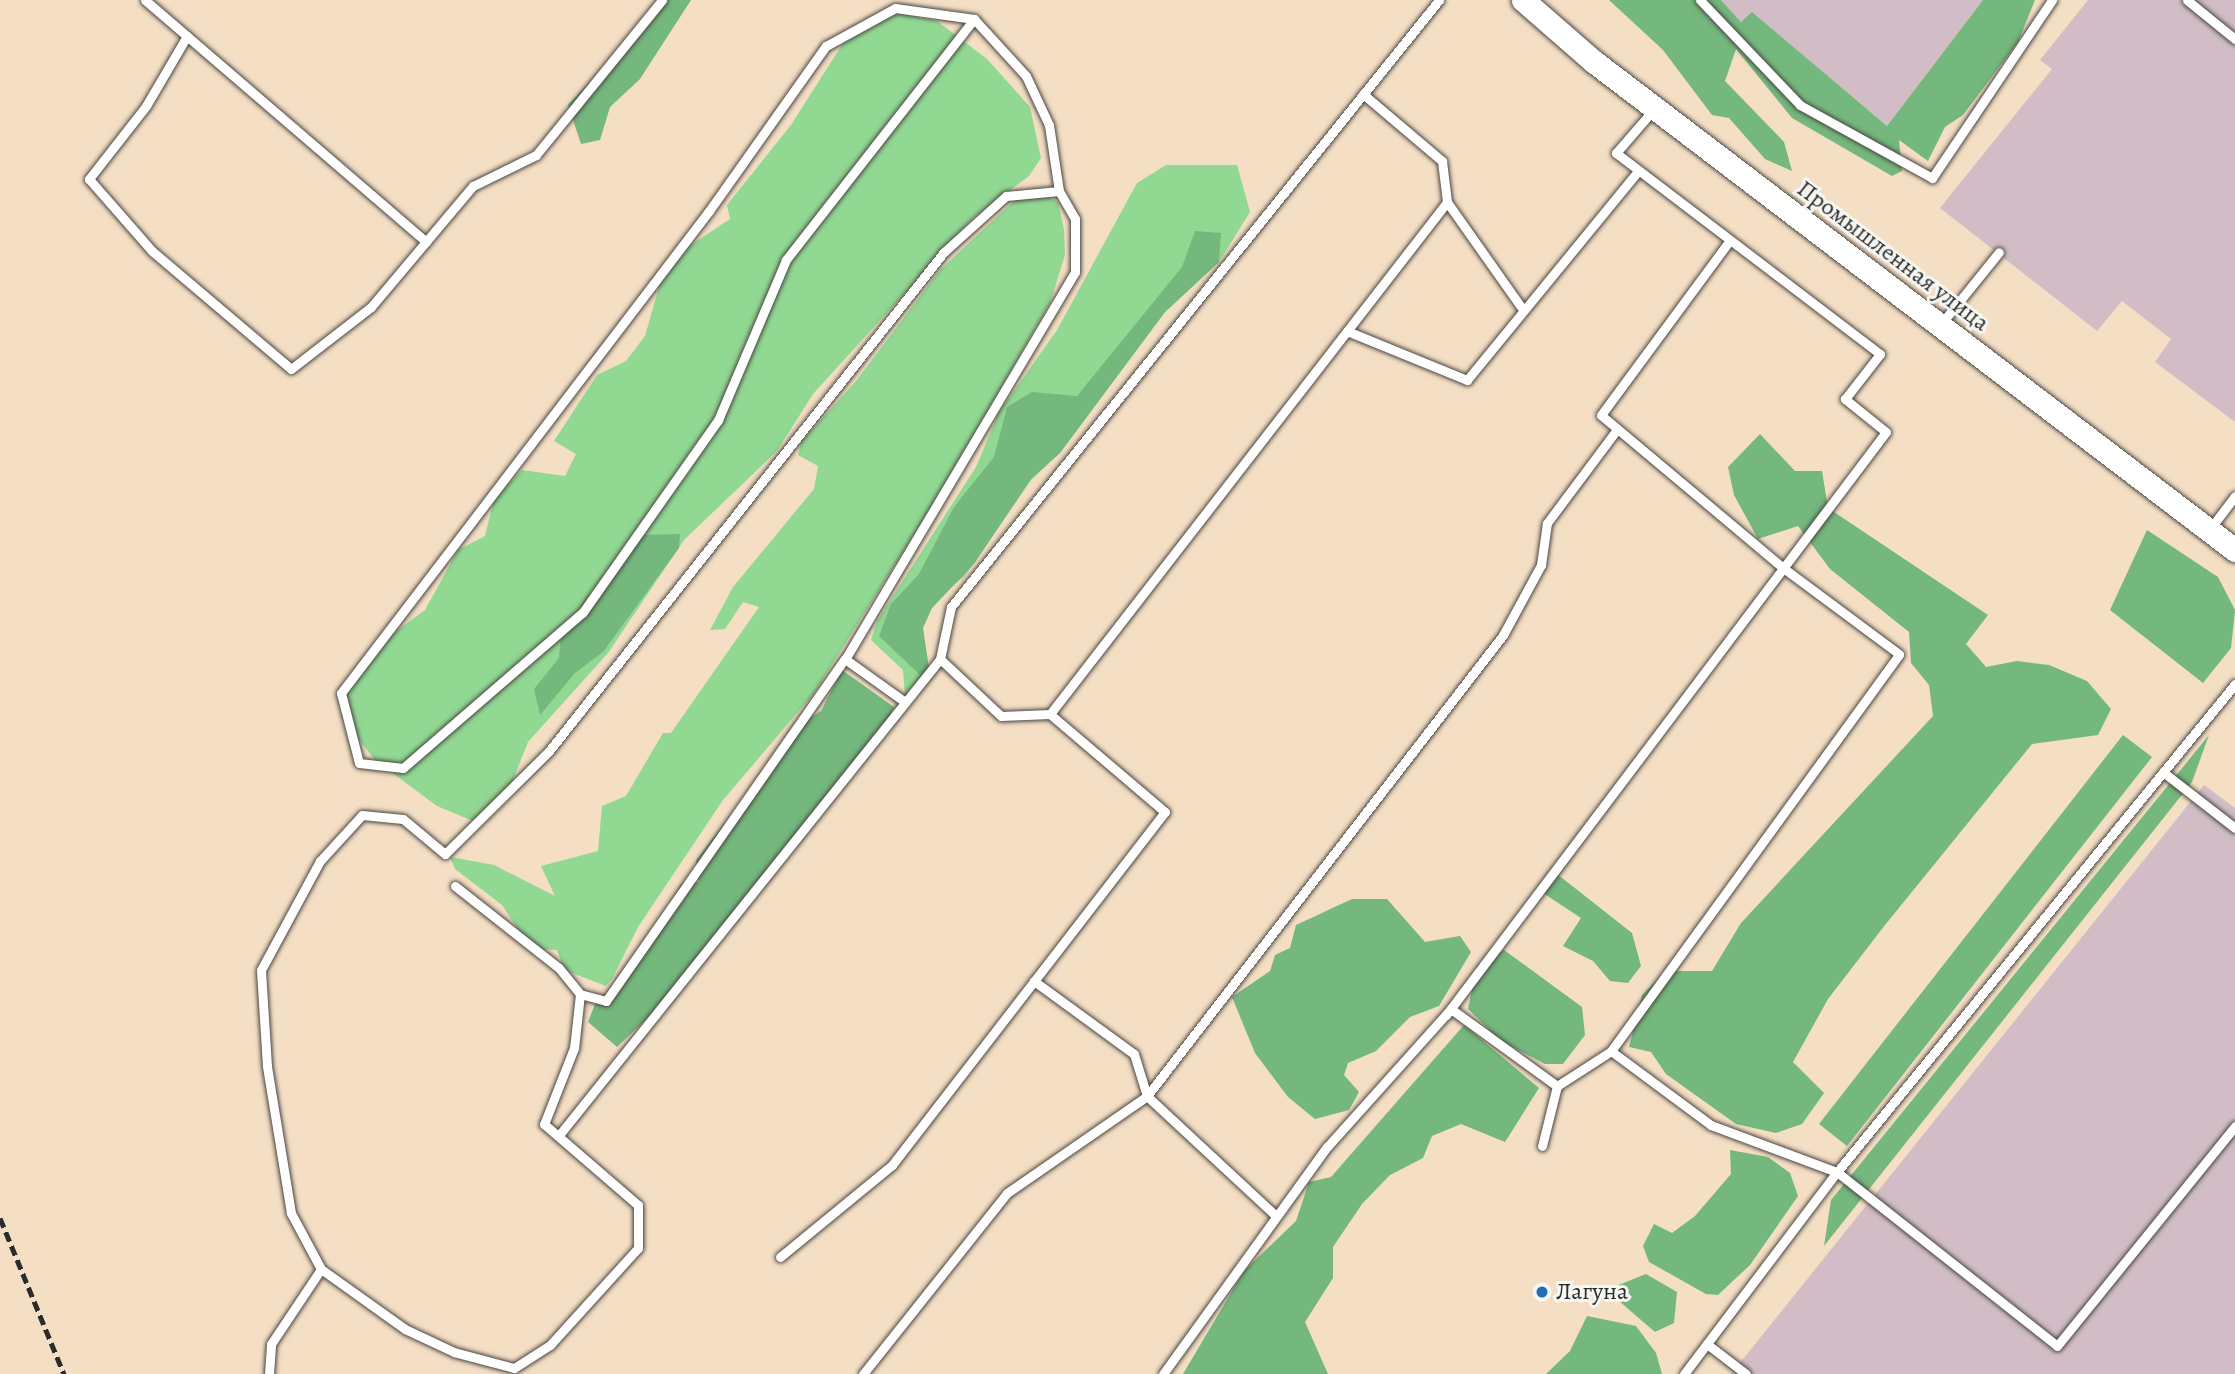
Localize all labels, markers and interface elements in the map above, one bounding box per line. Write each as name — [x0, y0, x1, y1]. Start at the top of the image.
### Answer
street label: Промышленная улица — [1791, 174, 1995, 338]
place label: Лагуна — [1556, 1278, 1628, 1306]
marker: Лагуна — [1534, 1284, 1550, 1300]

